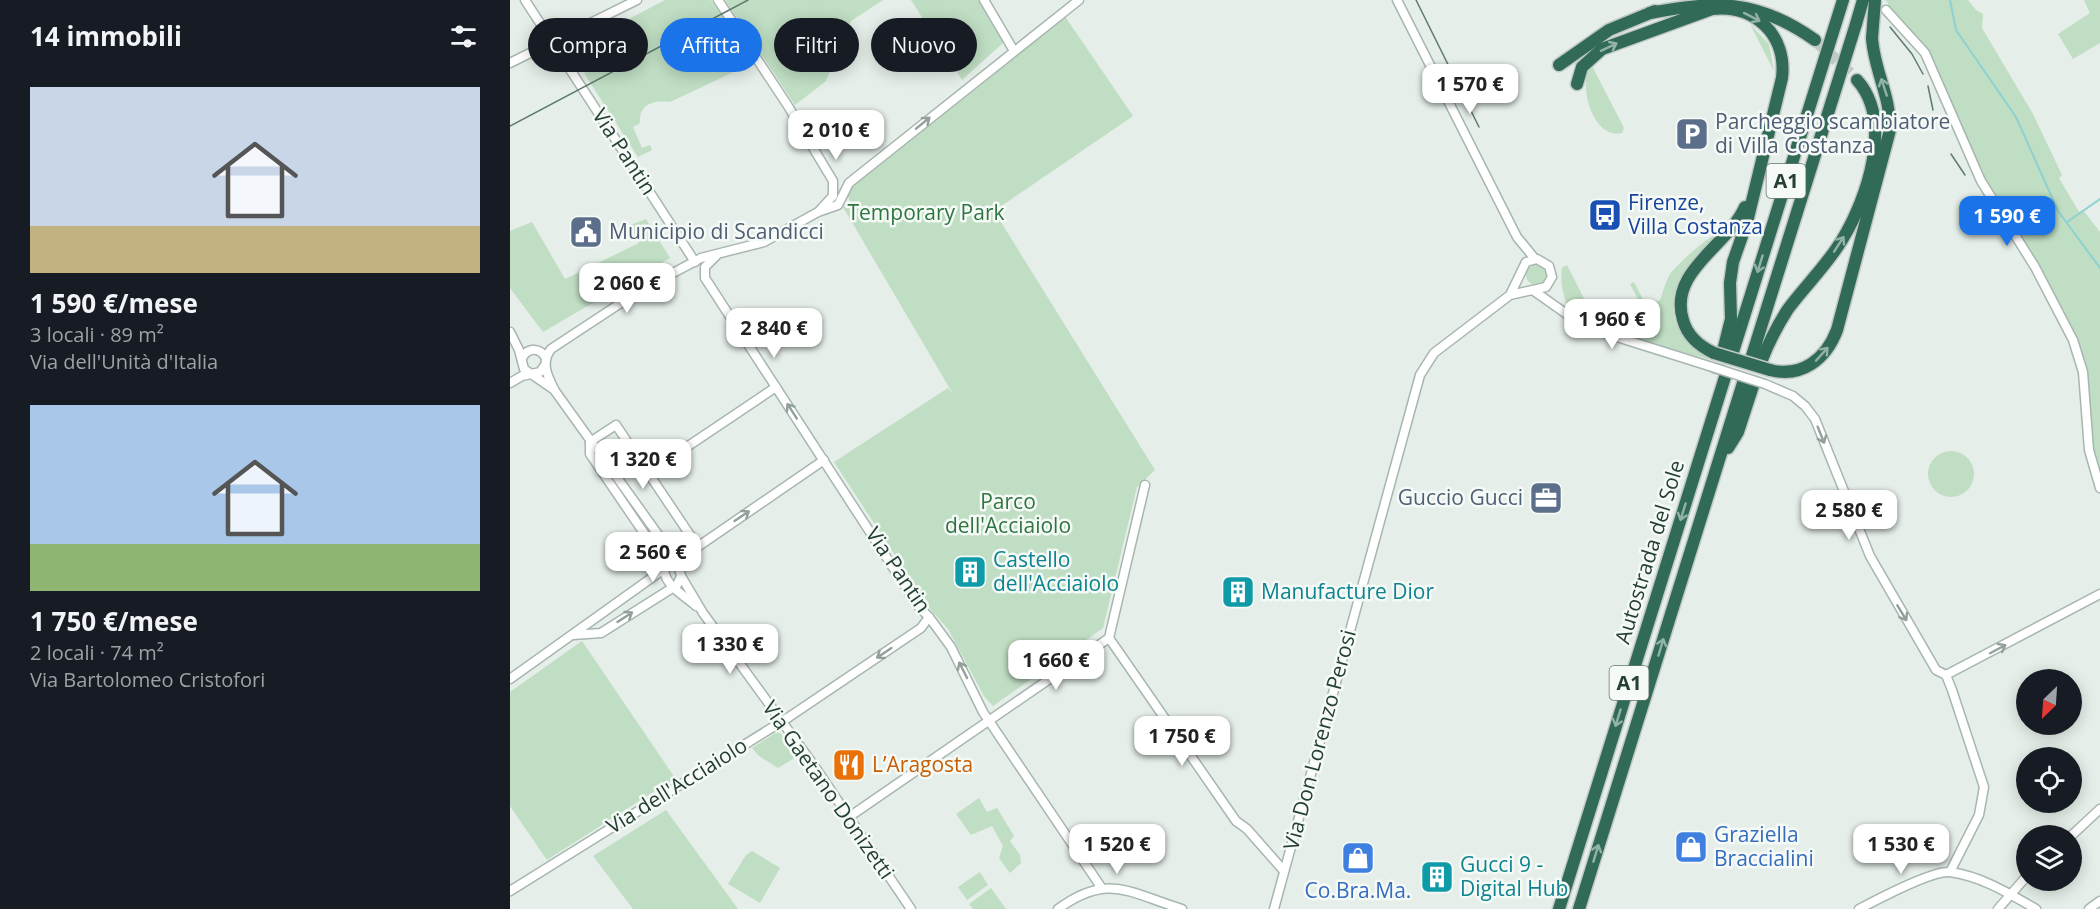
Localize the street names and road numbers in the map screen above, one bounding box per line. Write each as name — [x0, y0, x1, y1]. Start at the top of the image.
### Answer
street label: Via Pantin — [586, 103, 663, 200]
road number: A1 — [1766, 164, 1806, 198]
street label: Autostrada del Sole — [1608, 456, 1690, 647]
street label: Via Pantin — [860, 521, 938, 618]
street label: Via Don Lorenzo Perosi — [1276, 627, 1362, 853]
road number: A1 — [1610, 666, 1648, 700]
street label: Via Gaetano Donizetti — [757, 695, 901, 884]
street label: Via dell'Acciaiolo — [601, 731, 752, 840]

